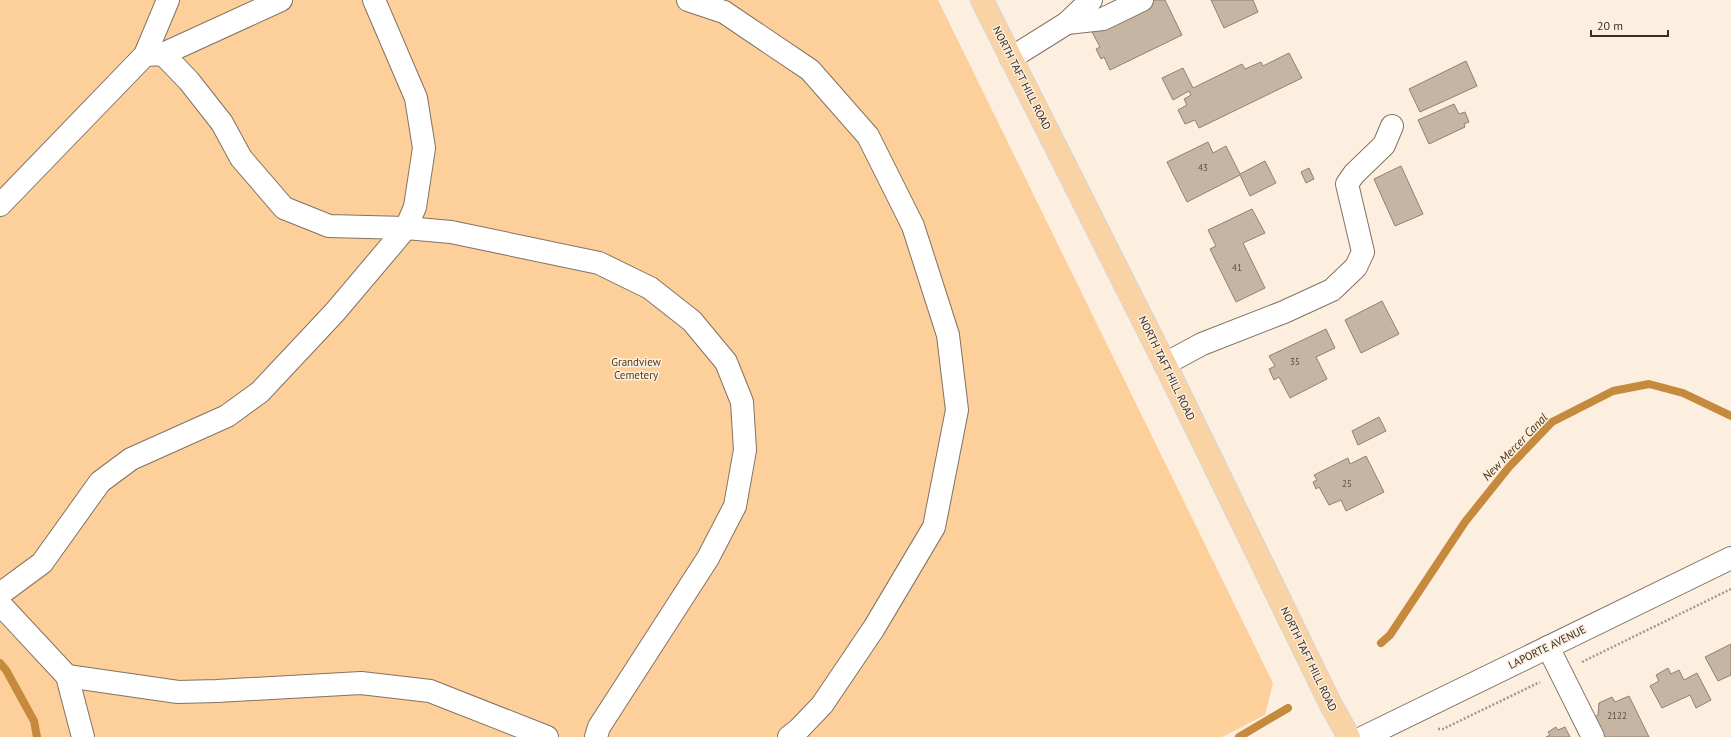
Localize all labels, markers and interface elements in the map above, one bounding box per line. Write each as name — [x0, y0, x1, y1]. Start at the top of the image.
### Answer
scale bar — [1591, 12, 1668, 38]
text: 20 m — [1597, 18, 1623, 33]
street label: NORTH TAFT HILL ROAD — [990, 24, 1054, 132]
house number: 43 — [1198, 162, 1208, 173]
house number: 41 — [1232, 262, 1242, 273]
street label: NORTH TAFT HILL ROAD — [1136, 314, 1198, 422]
park label: Grandview Cemetery — [611, 355, 661, 382]
house number: 35 — [1290, 356, 1300, 367]
water label: New Mercer Canal — [1479, 409, 1551, 483]
house number: 25 — [1342, 478, 1352, 489]
street label: NORTH TAFT HILL ROAD — [1278, 605, 1340, 713]
street label: LAPORTE AVENUE — [1506, 622, 1588, 672]
house number: 2122 — [1607, 710, 1627, 721]

